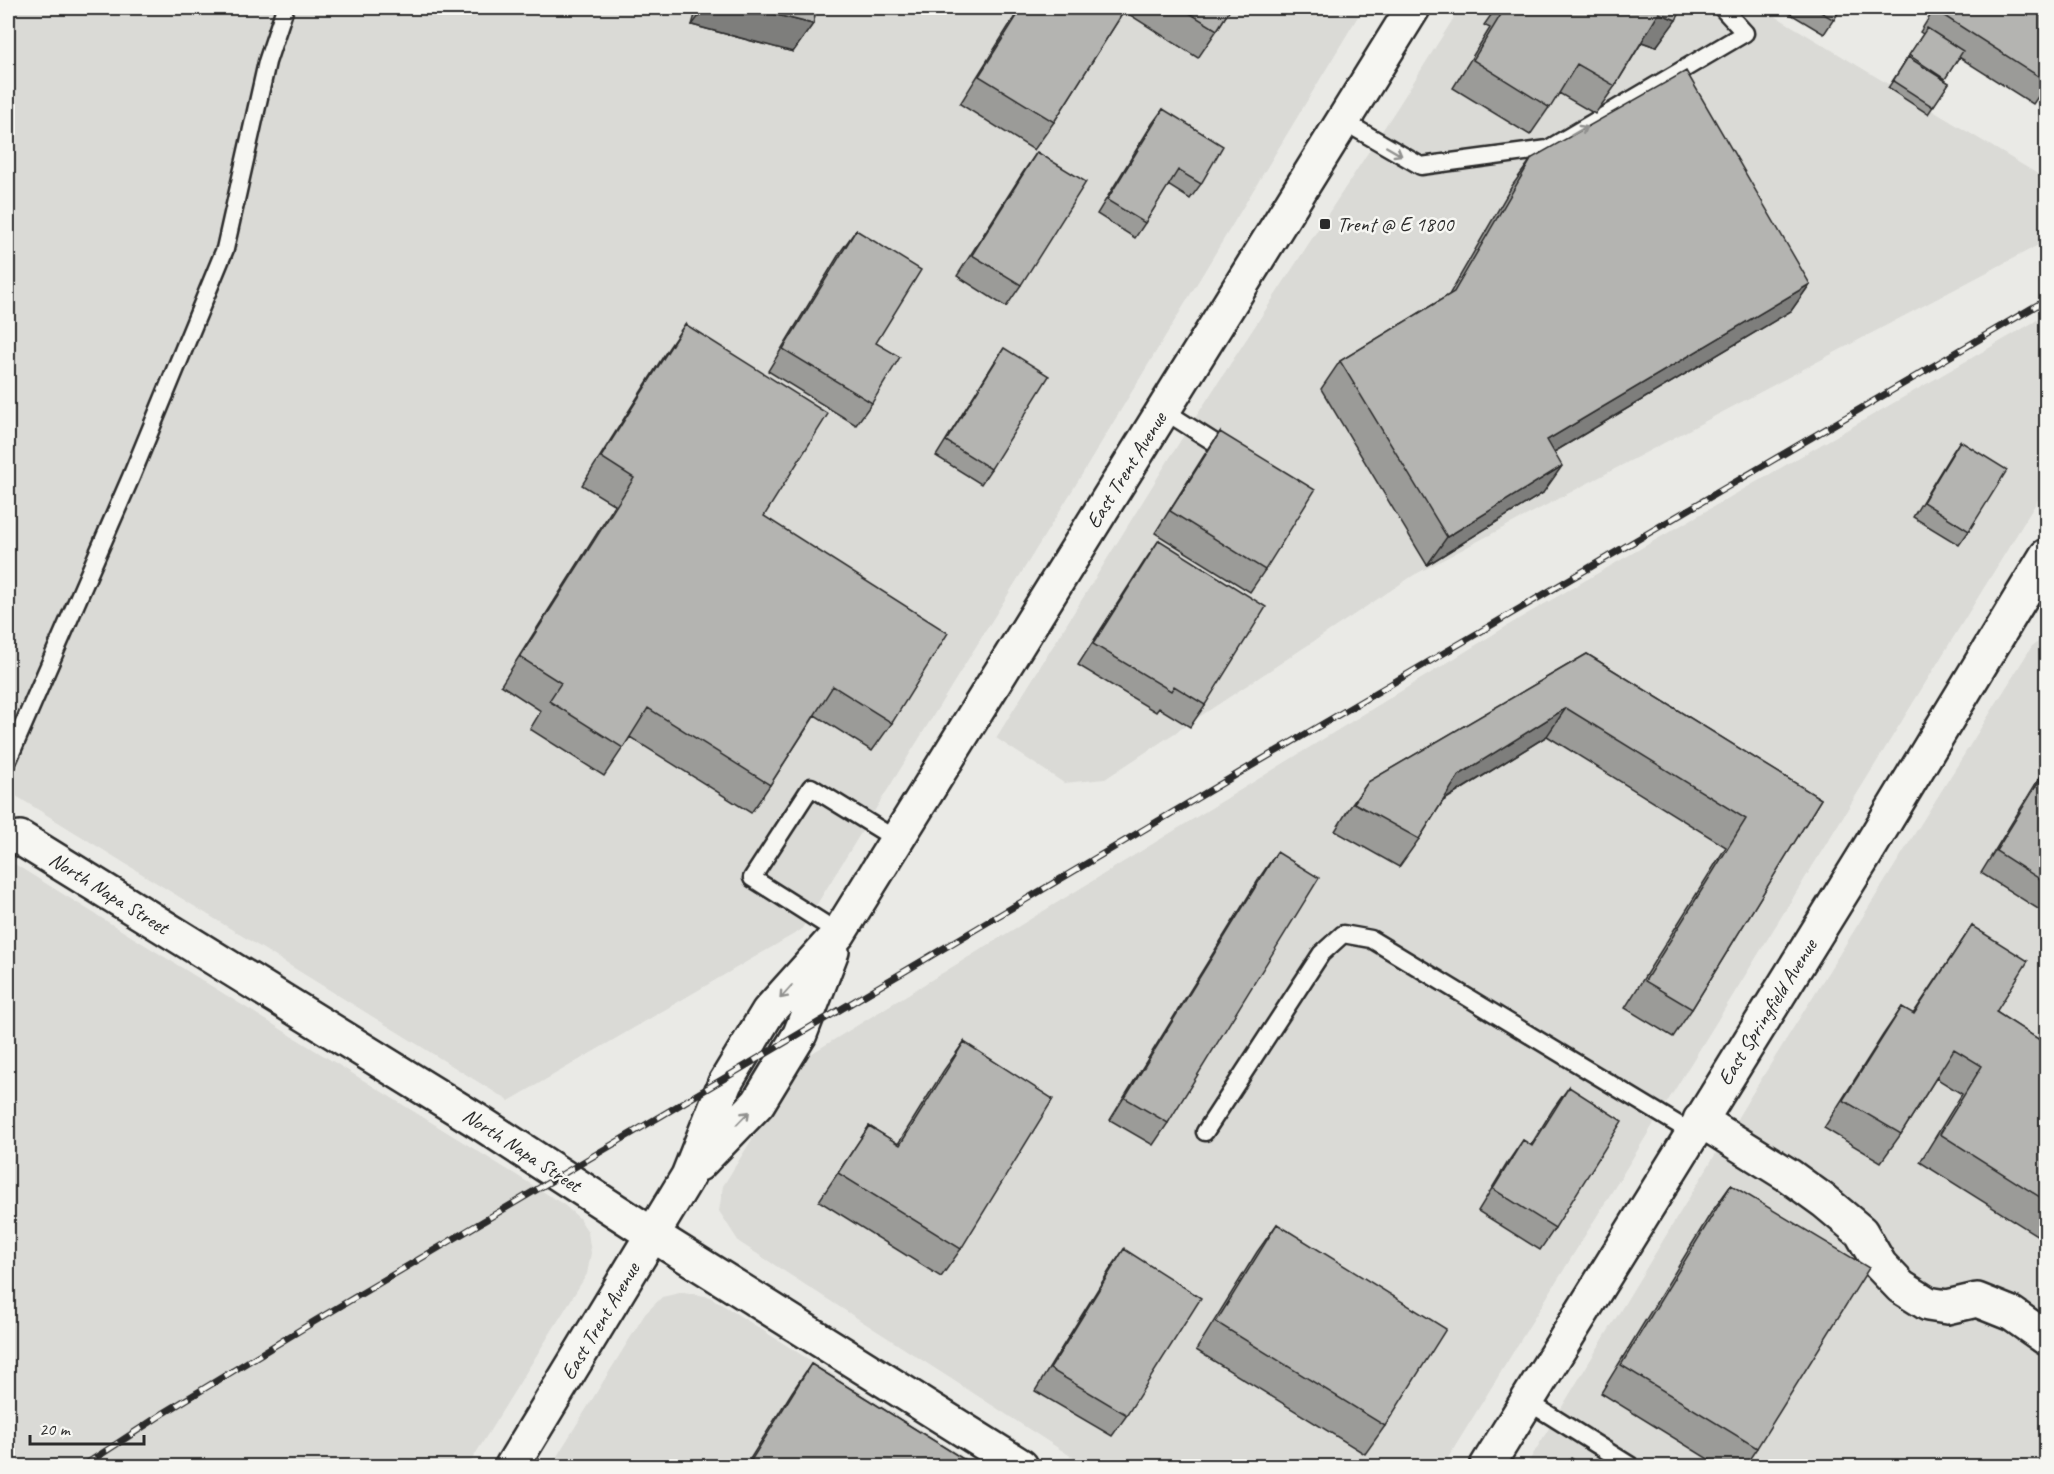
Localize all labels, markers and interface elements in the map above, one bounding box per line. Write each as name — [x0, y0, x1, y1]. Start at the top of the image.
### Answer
one-way arrow — [1570, 125, 1587, 137]
one-way arrow — [1385, 145, 1402, 157]
place label: Trent @ E 1800 — [1337, 211, 1455, 237]
marker: Trent @ E 1800 — [1318, 217, 1332, 231]
street label: East Trent Avenue — [1080, 406, 1173, 533]
street label: North Napa Street — [44, 846, 175, 941]
street label: East Springfield Avenue — [1712, 933, 1823, 1090]
one-way arrow — [779, 984, 793, 999]
street label: North Napa Street — [458, 1102, 588, 1199]
one-way arrow — [736, 1111, 750, 1126]
street label: East Trent Avenue — [555, 1257, 646, 1384]
scale bar — [30, 1408, 144, 1446]
text: 20 m — [39, 1418, 72, 1440]

